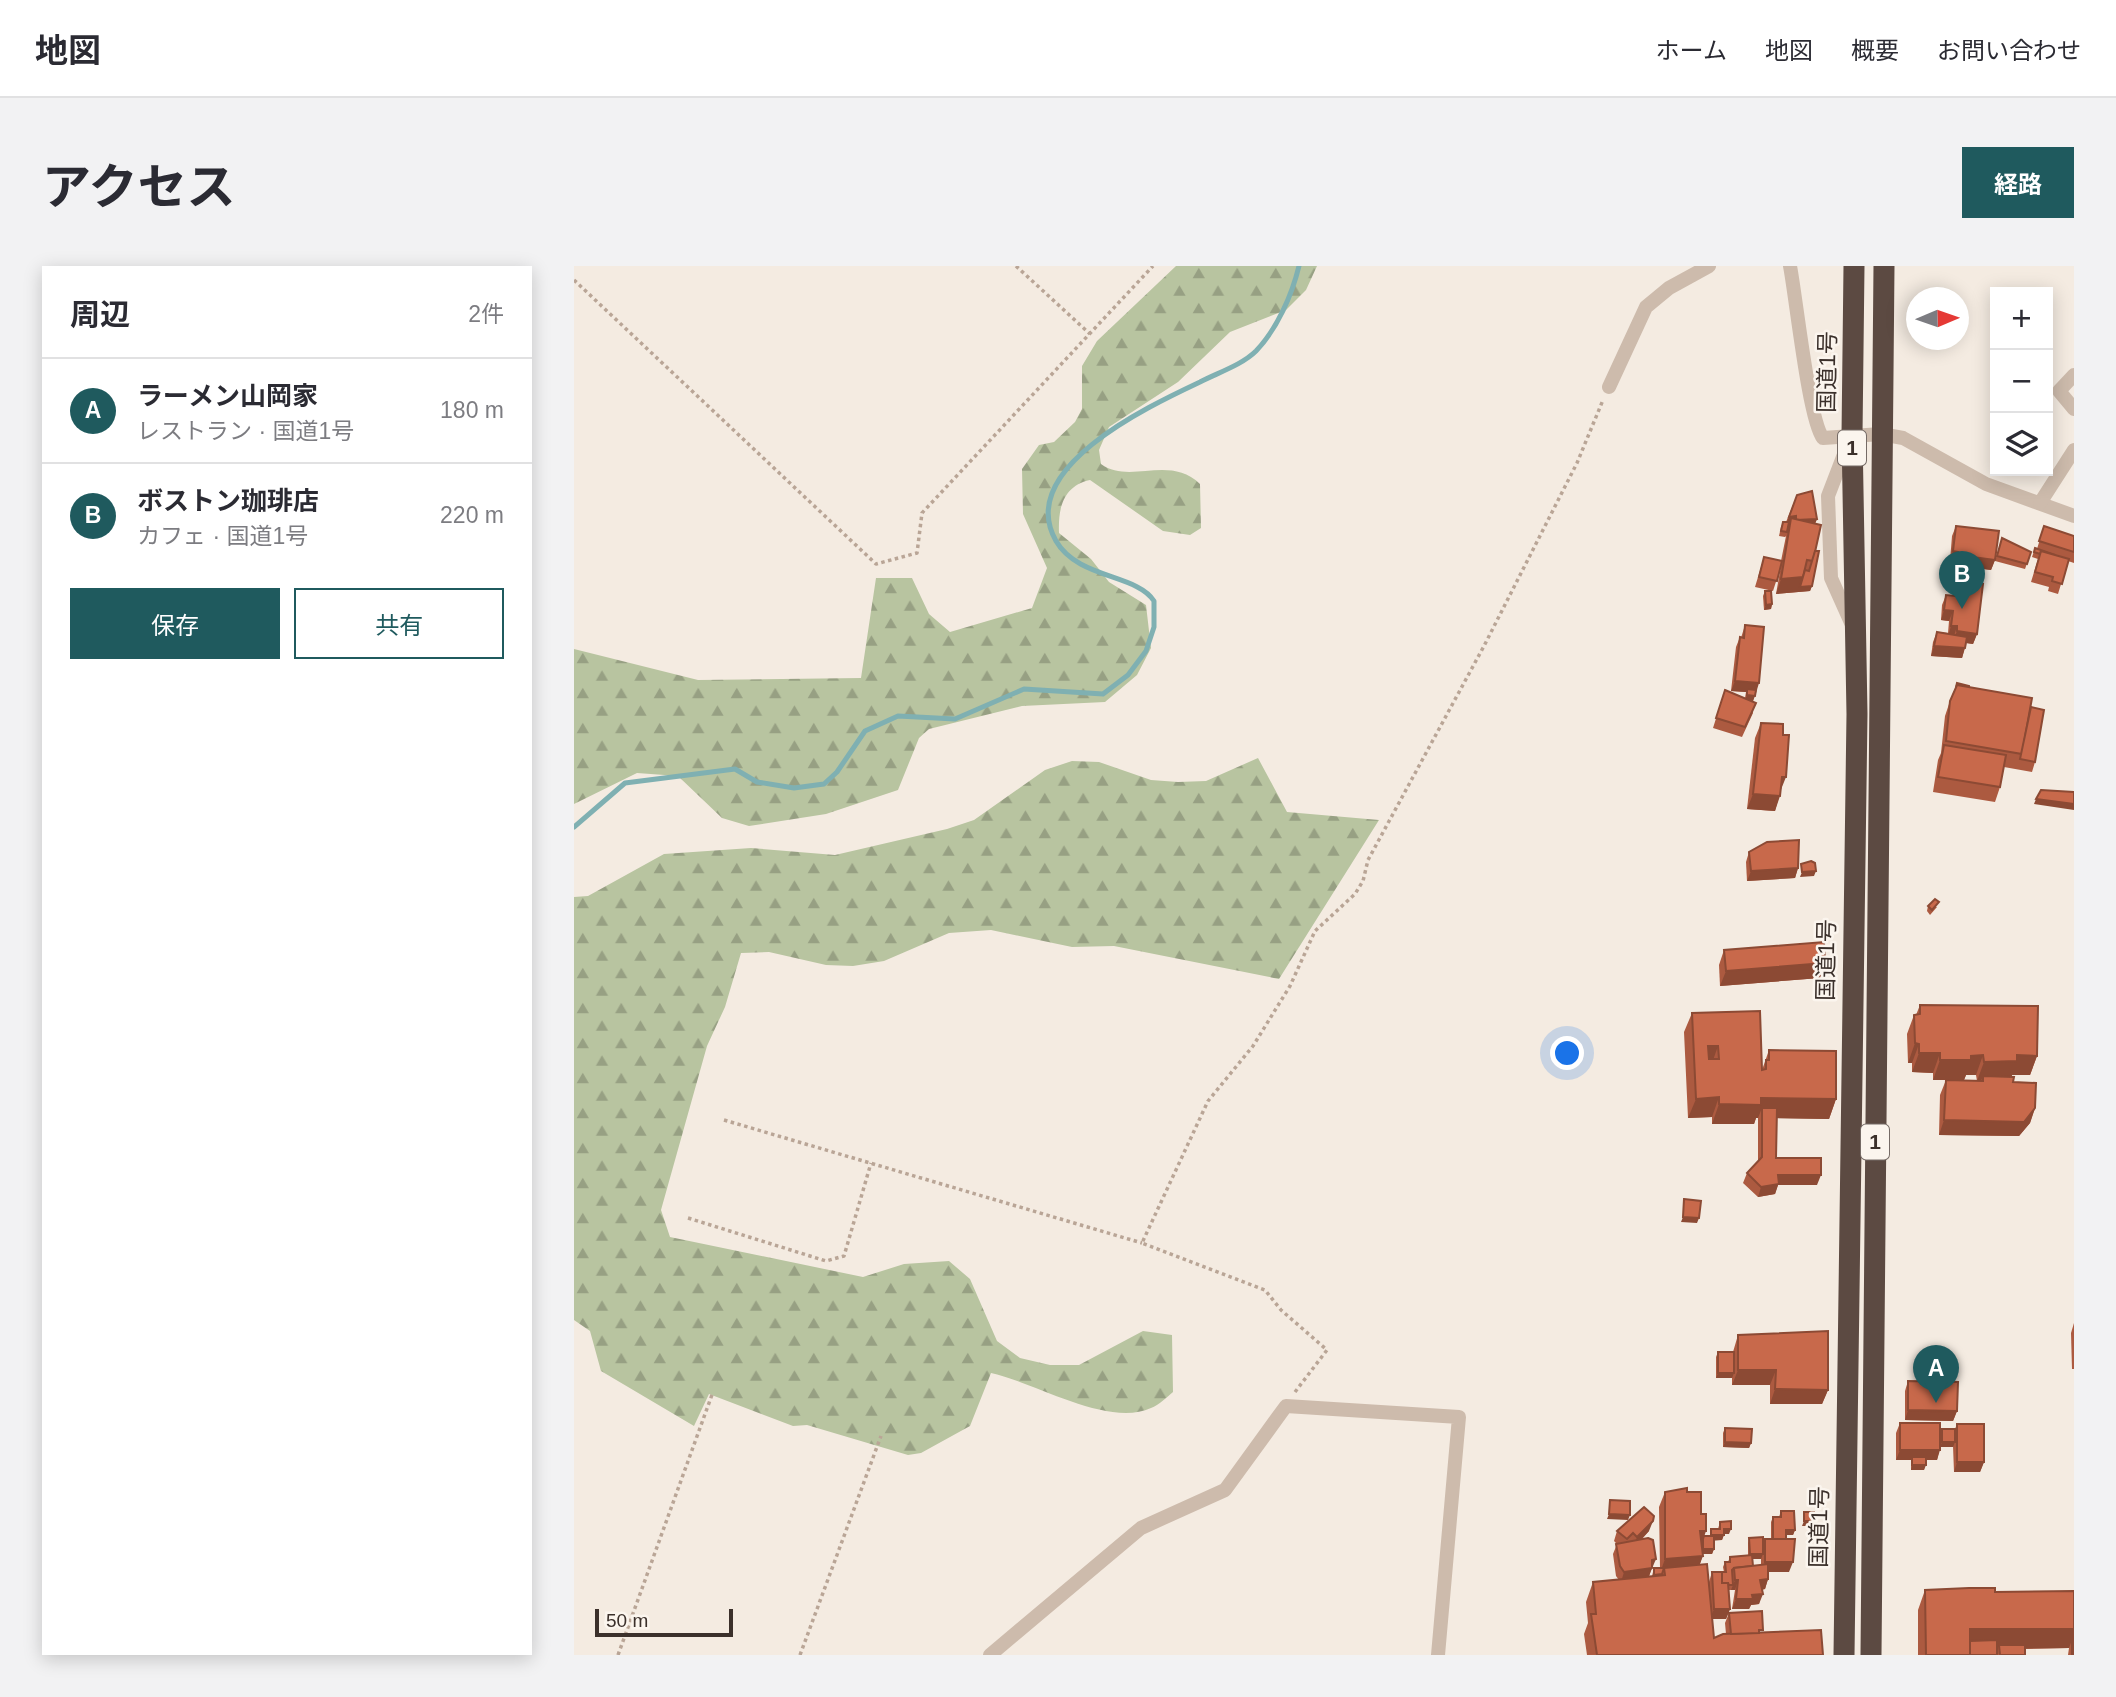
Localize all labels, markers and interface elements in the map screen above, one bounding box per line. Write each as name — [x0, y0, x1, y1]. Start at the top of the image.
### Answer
text: 地図 — [35, 32, 101, 69]
text: ホーム — [1656, 37, 1727, 64]
text: 地図 — [1765, 37, 1813, 64]
text: 概要 — [1851, 37, 1899, 64]
text: お問い合わせ — [1937, 37, 2081, 64]
button: 経路 — [1962, 147, 2074, 218]
text: アクセス — [42, 160, 236, 214]
north arrow — [1906, 287, 1969, 350]
map controls — [1990, 287, 2053, 476]
button: + — [1990, 287, 2053, 350]
text: 周辺 — [70, 298, 130, 331]
text: 2件 — [468, 301, 504, 327]
street label: 国道1号 — [1813, 331, 1841, 413]
button: − — [1990, 350, 2053, 413]
text: ラーメン山岡家 — [137, 381, 318, 411]
text: A — [85, 397, 101, 423]
text: 180 m — [440, 397, 504, 423]
button: layers — [1990, 413, 2053, 476]
text: レストラン · 国道1号 — [137, 418, 354, 444]
road number: 1 — [1838, 430, 1866, 466]
text: ボストン珈琲店 — [137, 486, 319, 516]
text: B — [85, 502, 101, 528]
text: 220 m — [440, 502, 504, 528]
text: カフェ · 国道1号 — [137, 523, 308, 549]
pin: B — [1939, 551, 1985, 609]
button: 保存 — [70, 588, 280, 659]
button: 共有 — [294, 588, 504, 659]
street label: 国道1号 — [1812, 919, 1840, 1001]
your location — [1550, 1036, 1584, 1070]
road number: 1 — [1861, 1124, 1889, 1160]
pin: A — [1913, 1345, 1959, 1403]
street label: 国道1号 — [1805, 1486, 1833, 1568]
scale bar — [595, 1606, 733, 1638]
text: 50 m — [606, 1610, 648, 1631]

